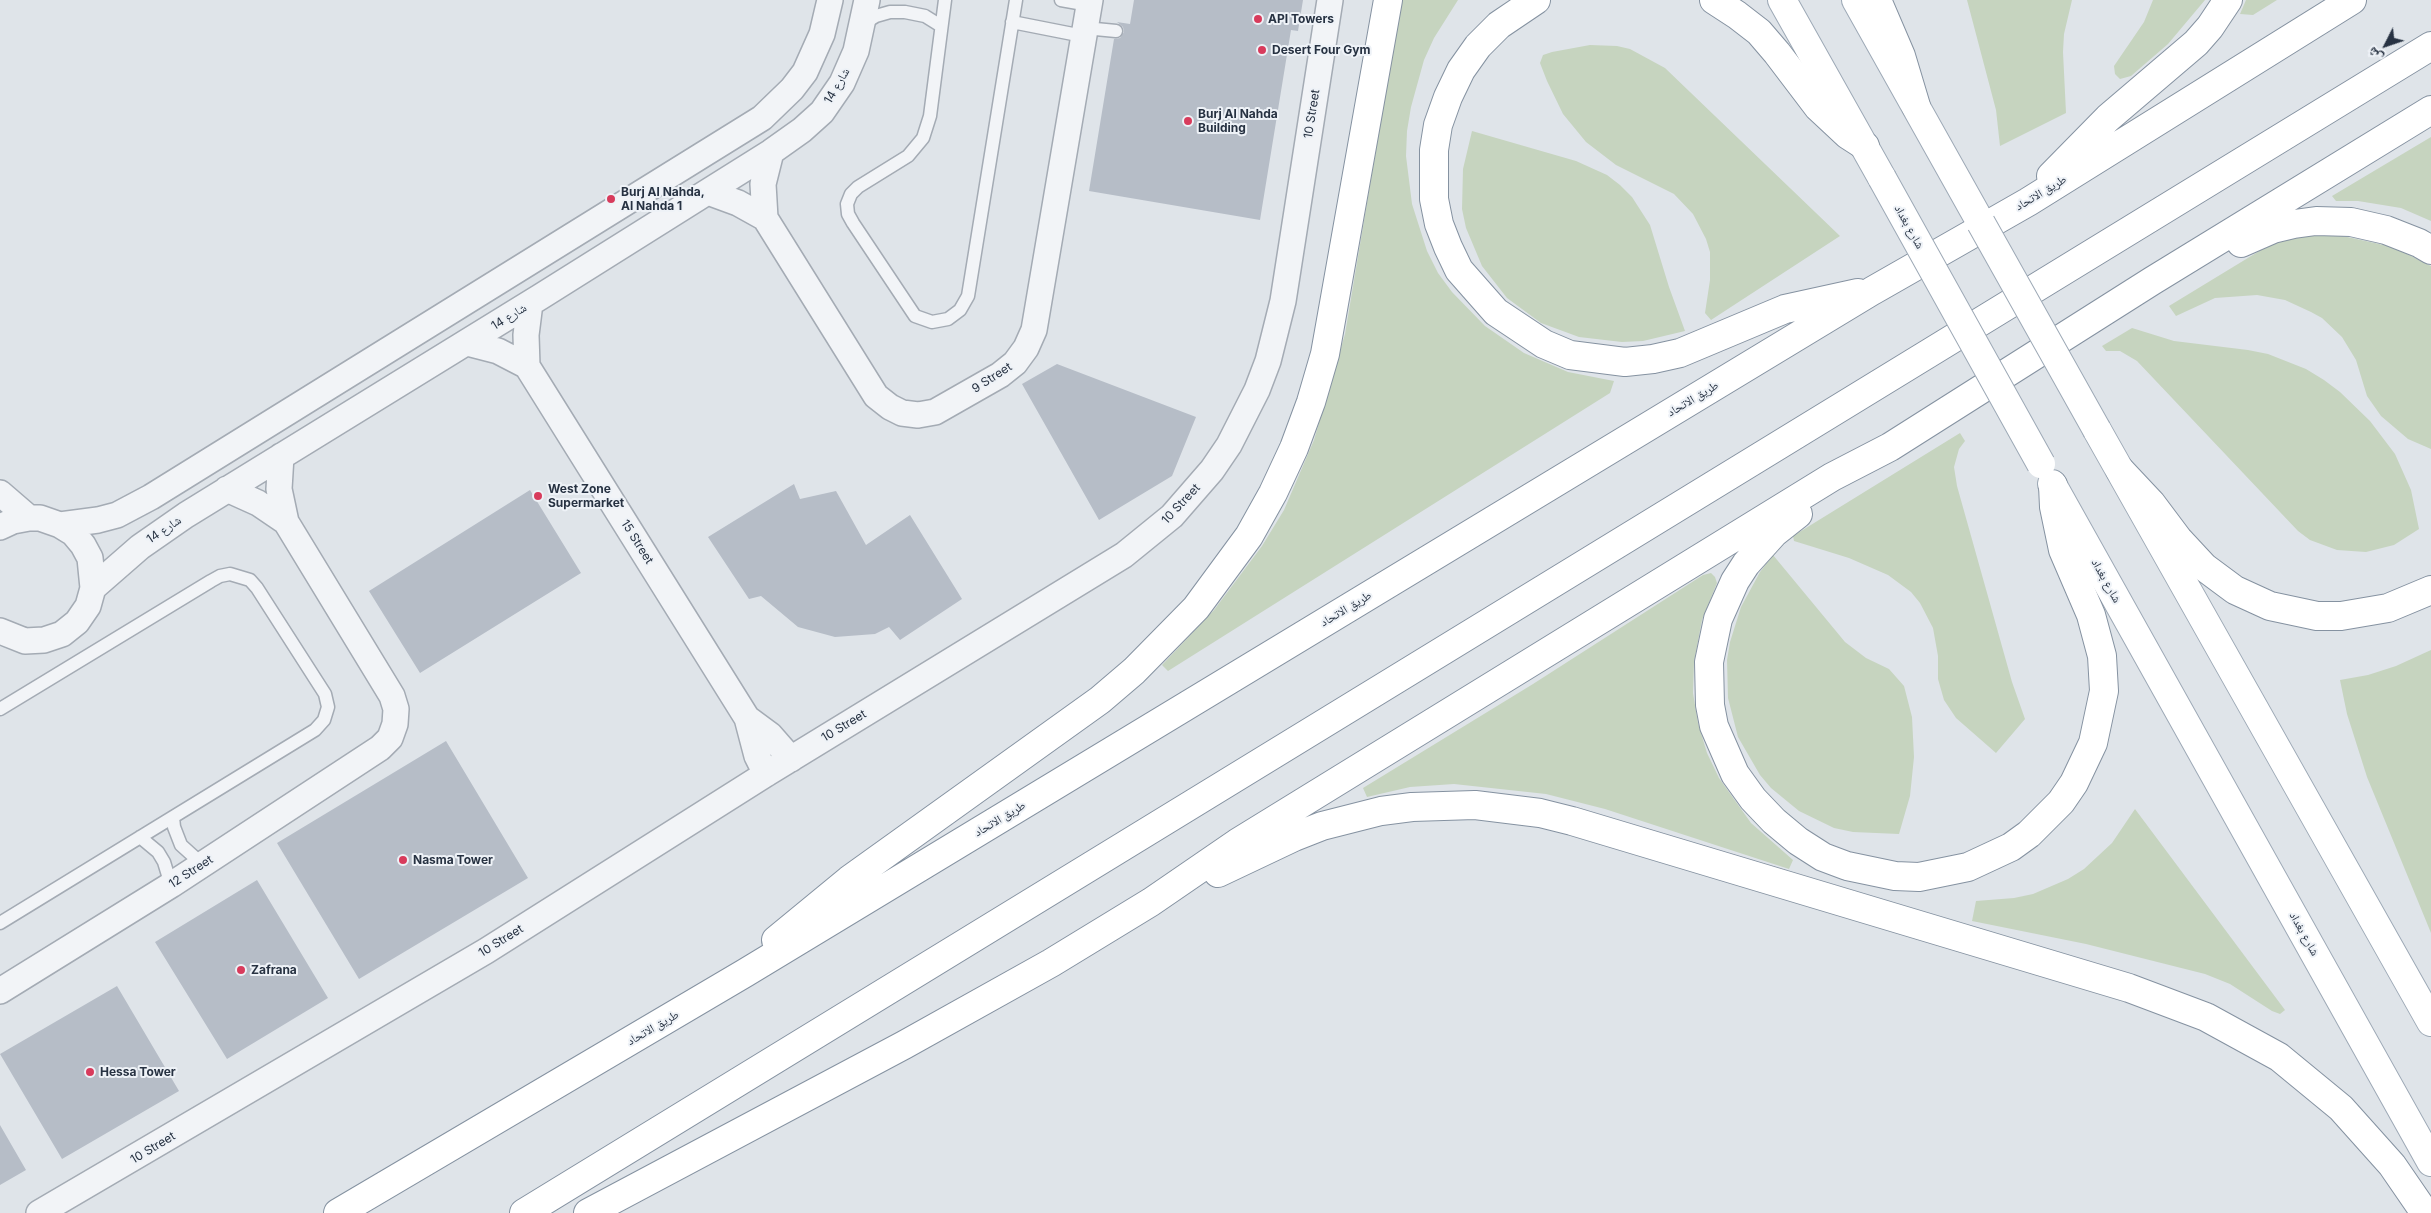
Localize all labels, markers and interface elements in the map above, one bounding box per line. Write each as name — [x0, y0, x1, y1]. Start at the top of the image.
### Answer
place label: API Towers — [1268, 12, 1334, 26]
marker: API Towers — [1252, 13, 1264, 25]
north arrow — [2361, 20, 2411, 70]
place label: Desert Four Gym — [1272, 43, 1370, 57]
marker: Desert Four Gym — [1256, 44, 1268, 56]
text: ش — [2363, 44, 2386, 66]
street label: شارع 14 — [821, 66, 853, 106]
street label: 10 Street — [1301, 88, 1323, 140]
place label: Burj Al Nahda Building — [1198, 107, 1278, 135]
marker: Burj Al Nahda Building — [1182, 115, 1194, 127]
street label: طريق الاتحاد — [2013, 172, 2069, 214]
place label: Burj Al Nahda, Al Nahda 1 — [621, 185, 705, 213]
marker: Burj Al Nahda, Al Nahda 1 — [605, 193, 617, 205]
street label: شارع بغداد — [1891, 203, 1927, 251]
street label: شارع 14 — [489, 301, 529, 333]
street label: 9 Street — [969, 360, 1015, 396]
street label: طريق الاتحاد — [1665, 378, 1721, 420]
street label: 10 Street — [1159, 481, 1203, 527]
place label: West Zone Supermarket — [548, 482, 624, 510]
marker: West Zone Supermarket — [532, 490, 544, 502]
street label: شارع 14 — [144, 513, 184, 547]
street label: 15 Street — [618, 517, 656, 567]
street label: شارع بغداد — [2088, 557, 2124, 605]
street label: طريق الاتحاد — [1318, 588, 1374, 630]
street label: 10 Street — [819, 707, 869, 745]
street label: طريق الاتحاد — [972, 798, 1028, 840]
street label: 12 Street — [166, 852, 216, 892]
place label: Nasma Tower — [413, 853, 493, 867]
marker: Nasma Tower — [397, 854, 409, 866]
street label: شارع بغداد — [2286, 910, 2322, 958]
street label: 10 Street — [476, 922, 526, 960]
place label: Zafrana — [251, 963, 297, 977]
marker: Zafrana — [235, 964, 247, 976]
street label: طريق الاتحاد — [625, 1007, 681, 1049]
place label: Hessa Tower — [100, 1065, 176, 1079]
marker: Hessa Tower — [84, 1066, 96, 1078]
street label: 10 Street — [128, 1129, 178, 1167]

